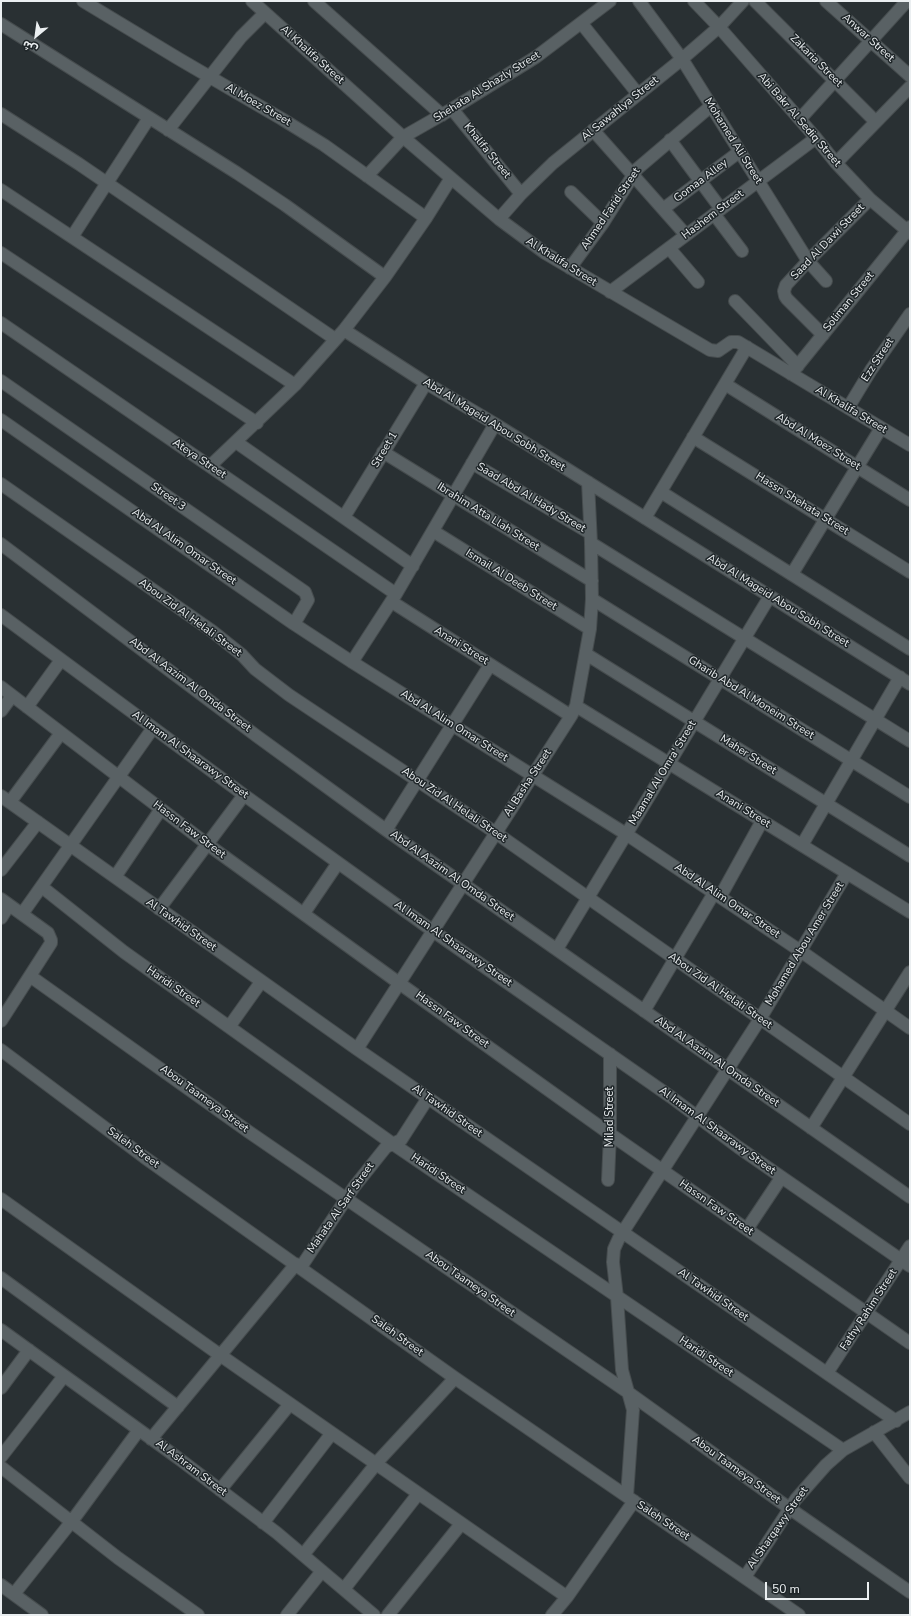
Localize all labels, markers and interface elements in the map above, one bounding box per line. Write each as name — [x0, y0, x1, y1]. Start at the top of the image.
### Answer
street label: Anwar Street — [839, 11, 897, 65]
north arrow — [16, 16, 56, 56]
street label: Al Khalifa Street — [277, 23, 347, 87]
street label: Zakaria Street — [787, 32, 845, 90]
text: ش — [20, 37, 40, 57]
street label: Shehata Al Shazly Street — [431, 49, 543, 125]
street label: Abi Bakr Al Sediq Street — [755, 70, 843, 170]
street label: Al Sawahlya Street — [579, 74, 661, 144]
street label: Al Moez Street — [223, 81, 293, 129]
street label: Mohamed Ali Street — [701, 96, 765, 186]
street label: Khalifa Street — [461, 121, 513, 181]
street label: Gomaa Alley — [672, 156, 730, 206]
street label: Ahmed Farid Street — [579, 165, 643, 253]
street label: Hashem Street — [680, 188, 746, 242]
street label: Saad Al Dawi Street — [788, 201, 868, 283]
street label: Al Khalifa Street — [523, 235, 599, 289]
street label: Soliman Street — [821, 269, 877, 335]
street label: Ezz Street — [859, 336, 897, 384]
street label: Abd Al Mageid Abou Sobh Street — [421, 376, 567, 474]
street label: Al Khalifa Street — [813, 383, 889, 437]
street label: Abd Al Moez Street — [773, 411, 863, 473]
street label: Street 1 — [369, 430, 401, 470]
street label: Ateya Street — [170, 436, 228, 482]
street label: Saad Abd Al Hady Street — [474, 460, 588, 536]
street label: Hassn Shehata Street — [753, 470, 851, 538]
street label: Street 3 — [148, 480, 188, 514]
street label: Ibrahim Atta Llah Street — [434, 480, 542, 554]
street label: Abd Al Alim Omar Street — [129, 506, 239, 588]
street label: Ismail Al Deeb Street — [463, 547, 559, 613]
street label: Abd Al Mageid Abou Sobh Street — [705, 552, 851, 650]
street label: Abou Zid Al Helali Street — [136, 576, 244, 660]
street label: Anani Street — [431, 624, 491, 668]
street label: Abd Al Aazim Al Omda Street — [127, 635, 253, 735]
street label: Gharib Abd Al Moneim Street — [686, 654, 816, 742]
street label: Abd Al Alim Omar Street — [398, 687, 510, 765]
street label: Al Imam Al Shaarawy Street — [129, 708, 251, 802]
street label: Maamal Al Omra' Street — [627, 718, 699, 828]
street label: Maher Street — [717, 732, 779, 778]
street label: Al Basha Street — [501, 747, 555, 819]
street label: Abou Zid Al Helali Street — [399, 765, 509, 845]
street label: Anani Street — [713, 787, 773, 831]
street label: Hassn Faw Street — [150, 798, 228, 862]
street label: Abd Al Aazim Al Omda Street — [387, 828, 517, 924]
street label: Abd Al Alim Omar Street — [672, 861, 782, 941]
street label: Mohamed Abou Amer Street — [763, 880, 847, 1008]
street label: Al Tawhid Street — [143, 896, 219, 954]
street label: Al Imam Al Shaarawy Street — [392, 898, 514, 990]
street label: Abou Zid Al Helali Street — [665, 950, 775, 1032]
street label: Haridi Street — [144, 964, 202, 1010]
street label: Hassn Faw Street — [413, 989, 491, 1051]
street label: Abd Al Aazim Al Omda Street — [652, 1014, 782, 1110]
street label: Abou Taameya Street — [157, 1062, 251, 1136]
street label: Al Tawhid Street — [409, 1082, 485, 1140]
street label: Al Imam Al Shaarawy Street — [656, 1084, 778, 1178]
street label: Milad Street — [603, 1087, 617, 1147]
street label: Saleh Street — [105, 1125, 161, 1171]
street label: Haridi Street — [408, 1151, 468, 1197]
street label: Mahata Al Sarf Street — [305, 1160, 377, 1256]
street label: Hassn Faw Street — [676, 1177, 756, 1239]
street label: Abou Taameya Street — [423, 1248, 517, 1320]
street label: Al Tawhid Street — [675, 1266, 751, 1324]
street label: Fathy Rahim Street — [838, 1267, 900, 1353]
street label: Saleh Street — [369, 1313, 425, 1359]
street label: Haridi Street — [676, 1334, 736, 1380]
street label: Abou Taameya Street — [689, 1433, 783, 1507]
street label: Al Ashram Street — [153, 1437, 229, 1499]
street label: Al Sharqawy Street — [745, 1485, 811, 1571]
street label: Saleh Street — [634, 1499, 692, 1543]
scale bar — [767, 1574, 871, 1600]
text: 50 m — [772, 1581, 800, 1597]

